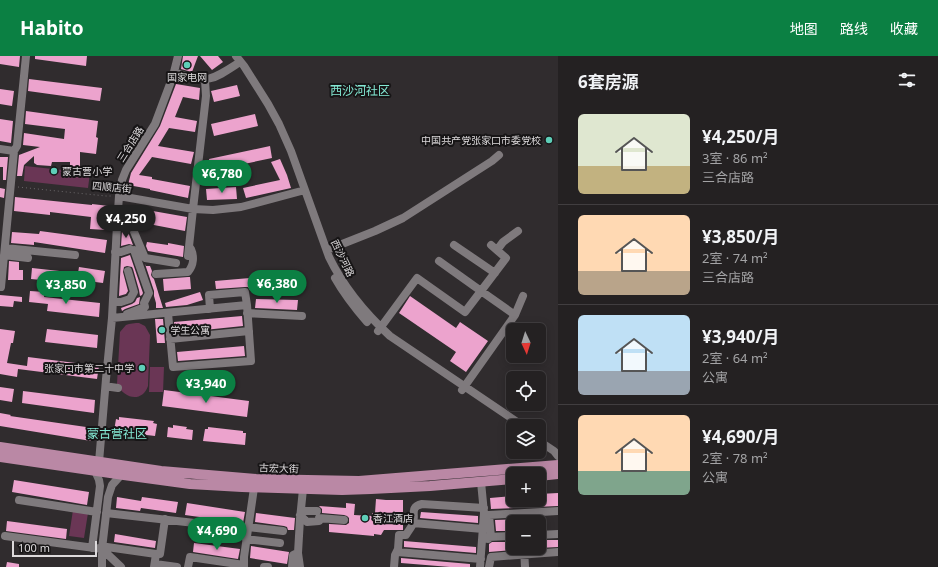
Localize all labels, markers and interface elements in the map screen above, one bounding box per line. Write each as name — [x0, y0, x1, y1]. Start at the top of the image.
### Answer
text: Habito — [20, 15, 84, 41]
text: 地图 — [790, 19, 818, 38]
text: 路线 — [840, 19, 868, 38]
text: 收藏 — [890, 19, 918, 38]
marker: 国家电网 — [182, 60, 192, 70]
icon: filters — [896, 69, 918, 91]
place label: 国家电网 — [167, 70, 207, 84]
text: 6套房源 — [578, 70, 639, 93]
district label: 西沙河社区 — [330, 82, 390, 99]
street label: 三合店路 — [113, 123, 147, 165]
text: ¥4,250/月 — [702, 125, 780, 148]
icon: home — [610, 130, 658, 178]
place label: 中国共产党张家口市委党校 — [421, 133, 541, 147]
marker: 中国共产党张家口市委党校 — [544, 135, 554, 145]
text: 3室 · 86 m² — [702, 149, 768, 167]
pin: ¥6,780 — [189, 160, 255, 194]
place label: 蒙古营小学 — [62, 164, 112, 178]
text: ¥6,780 — [202, 164, 242, 182]
marker: 蒙古营小学 — [49, 166, 59, 176]
text: 三合店路 — [702, 168, 754, 186]
street label: 四顺店街 — [91, 178, 133, 196]
pin: ¥4,250 — [93, 205, 159, 239]
text: ¥4,250 — [106, 209, 146, 227]
text: ¥3,850/月 — [702, 225, 780, 248]
icon: home — [610, 231, 658, 279]
street label: 西沙河路 — [328, 237, 358, 279]
text: 2室 · 74 m² — [702, 249, 768, 267]
text: 三合店路 — [702, 268, 754, 286]
pin: ¥6,380 — [244, 270, 310, 304]
pin: ¥3,850 — [33, 271, 99, 305]
text: ¥6,380 — [257, 274, 297, 292]
text: ¥3,850 — [46, 275, 86, 293]
place label: 学生公寓 — [170, 323, 210, 337]
north arrow — [506, 323, 546, 363]
map controls — [506, 323, 546, 555]
marker: 学生公寓 — [157, 325, 167, 335]
text: ¥3,940/月 — [702, 325, 780, 348]
icon: home — [610, 331, 658, 379]
text: 2室 · 64 m² — [702, 349, 768, 367]
place label: 张家口市第二十中学 — [44, 361, 134, 375]
marker: 张家口市第二十中学 — [137, 363, 147, 373]
text: 公寓 — [702, 368, 728, 386]
pin: ¥3,940 — [173, 370, 239, 404]
button: locate — [506, 371, 546, 411]
text: ¥3,940 — [186, 374, 226, 392]
button: layers — [506, 419, 546, 459]
district label: 蒙古营社区 — [87, 425, 147, 442]
text: ¥4,690/月 — [702, 425, 780, 448]
icon: home — [610, 431, 658, 479]
text: 2室 · 78 m² — [702, 449, 768, 467]
street label: 古宏大街 — [259, 460, 299, 476]
button: + — [506, 467, 546, 507]
text: 公寓 — [702, 468, 728, 486]
place label: 香江酒店 — [373, 511, 413, 525]
marker: 香江酒店 — [360, 513, 370, 523]
button: − — [506, 515, 546, 555]
pin: ¥4,690 — [184, 517, 250, 551]
text: ¥4,690 — [197, 521, 237, 539]
scale bar — [12, 539, 97, 558]
text: 100 m — [18, 540, 50, 555]

